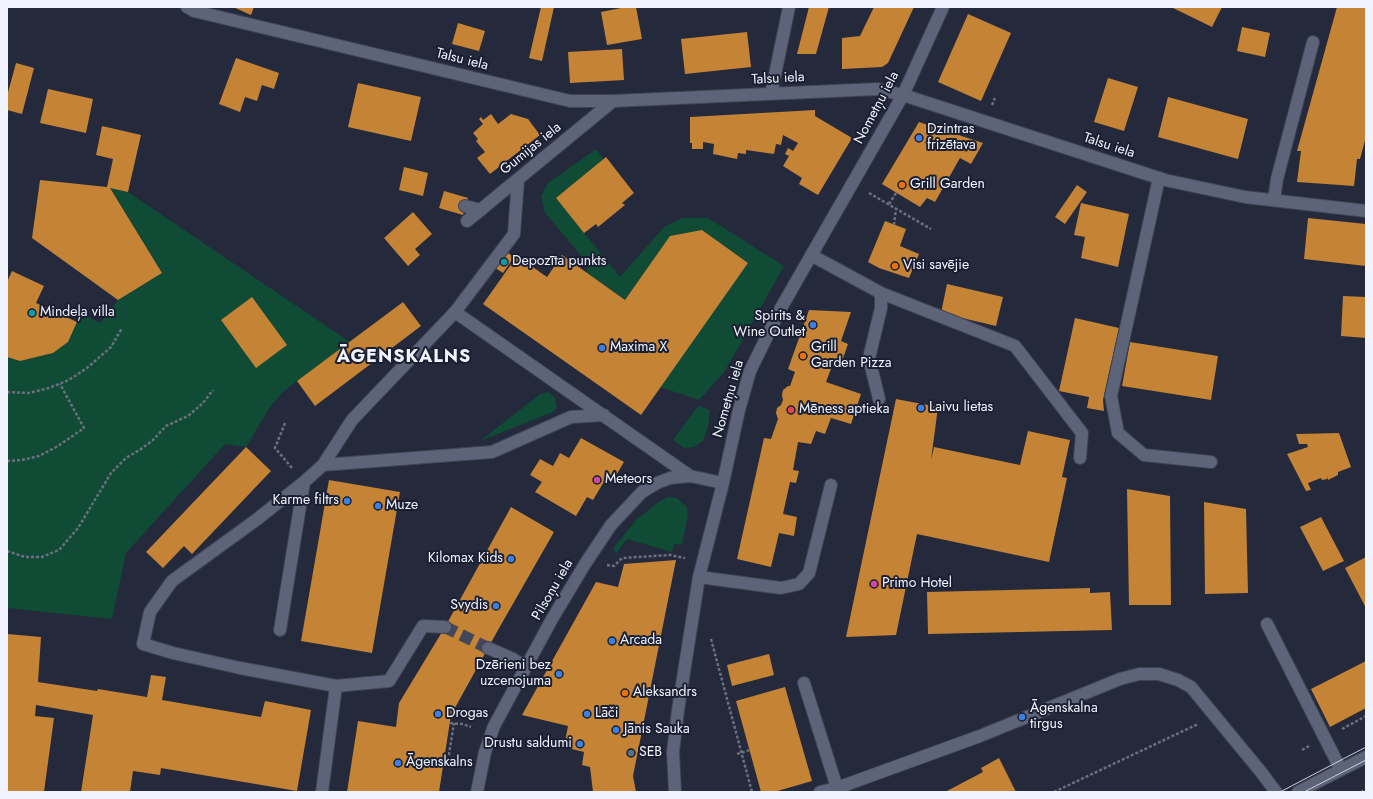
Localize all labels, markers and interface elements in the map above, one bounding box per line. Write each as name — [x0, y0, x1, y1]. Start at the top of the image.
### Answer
street label: Talsu iela — [434, 45, 490, 75]
street label: Talsu iela — [751, 69, 805, 89]
street label: Nometņu iela — [851, 69, 903, 147]
street label: Gumijas iela — [497, 119, 565, 179]
place label: Dzintras frizētava — [927, 122, 976, 154]
street label: Talsu iela — [1081, 130, 1137, 162]
marker: Dzintras frizētava — [914, 133, 924, 143]
place label: Grill Garden — [910, 177, 985, 193]
marker: Grill Garden — [897, 180, 907, 190]
place label: Depozīta punkts — [512, 254, 606, 270]
marker: Depozīta punkts — [499, 257, 509, 267]
place label: Visi savējie — [903, 258, 969, 274]
marker: Visi savējie — [890, 261, 900, 271]
place label: Mindeļa villa — [40, 305, 115, 321]
marker: Mindeļa villa — [27, 308, 37, 318]
place label: Spirits & Wine Outlet — [733, 309, 805, 342]
marker: Spirits & Wine Outlet — [808, 320, 818, 330]
place label: Maxima X — [610, 340, 667, 356]
place label: Grill Garden Pizza — [811, 340, 891, 372]
marker: Maxima X — [597, 343, 607, 353]
district label: ĀGENSKALNS — [337, 347, 471, 369]
marker: Grill Garden Pizza — [798, 351, 808, 361]
street label: Nometņu iela — [710, 358, 748, 440]
place label: Laivu lietas — [929, 400, 993, 416]
place label: Mēness aptieka — [799, 402, 889, 418]
marker: Laivu lietas — [916, 403, 926, 413]
marker: Mēness aptieka — [786, 405, 796, 415]
place label: Meteors — [605, 472, 652, 488]
marker: Meteors — [592, 475, 602, 485]
place label: Karme filtrs — [273, 493, 339, 509]
marker: Karme filtrs — [342, 496, 352, 506]
place label: Muze — [386, 498, 418, 514]
marker: Muze — [373, 501, 383, 511]
place label: Kilomax Kids — [428, 551, 503, 567]
marker: Kilomax Kids — [506, 554, 516, 564]
street label: Pilsoņu iela — [529, 557, 577, 623]
place label: Primo Hotel — [882, 576, 952, 592]
marker: Primo Hotel — [869, 579, 879, 589]
place label: Svydis — [450, 598, 488, 614]
marker: Svydis — [491, 601, 501, 611]
place label: Arcada — [620, 633, 662, 649]
marker: Arcada — [607, 636, 617, 646]
place label: Dzērieni bez uzcenojuma — [476, 658, 551, 690]
marker: Dzērieni bez uzcenojuma — [554, 669, 564, 679]
place label: Aleksandrs — [633, 685, 697, 701]
marker: Aleksandrs — [620, 688, 630, 698]
place label: Āgenskalna tirgus — [1030, 701, 1098, 734]
place label: Drogas — [446, 706, 488, 722]
place label: Lāči — [595, 706, 618, 722]
marker: Drogas — [433, 709, 443, 719]
marker: Lāči — [582, 709, 592, 719]
marker: Āgenskalna tirgus — [1017, 712, 1027, 722]
place label: Jānis Sauka — [624, 722, 690, 738]
marker: Jānis Sauka — [611, 725, 621, 735]
place label: Drustu saldumi — [484, 736, 572, 752]
marker: Drustu saldumi — [575, 739, 585, 749]
place label: SEB — [639, 745, 662, 761]
marker: SEB — [626, 748, 636, 758]
place label: Āgenskalns — [406, 755, 473, 771]
marker: Āgenskalns — [393, 758, 403, 768]

